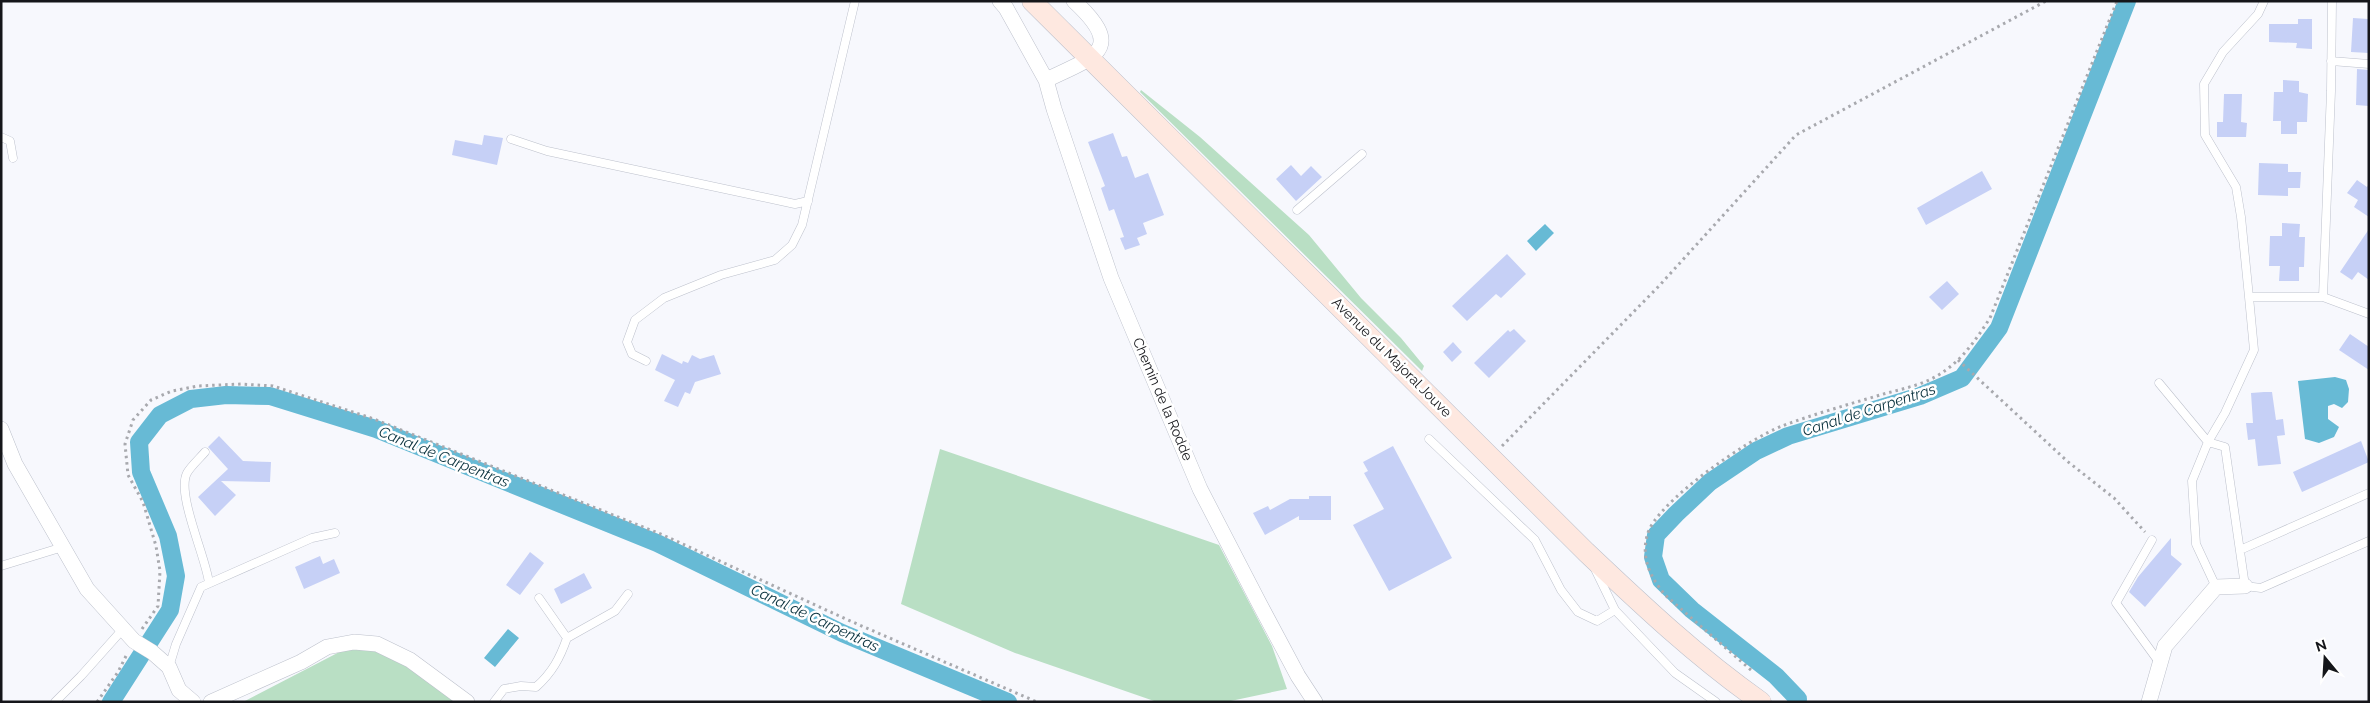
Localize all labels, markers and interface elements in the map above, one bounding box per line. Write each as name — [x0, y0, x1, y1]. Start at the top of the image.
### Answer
street label: Avenue du Majoral Jouve — [1329, 294, 1455, 420]
street label: Chemin de la Rodde — [1130, 335, 1196, 463]
water label: Canal de Carpentras — [1800, 380, 1938, 440]
water label: Canal de Carpentras — [376, 423, 512, 491]
water label: Canal de Carpentras — [748, 580, 882, 656]
north arrow — [2300, 633, 2350, 683]
text: N — [2313, 636, 2329, 655]

